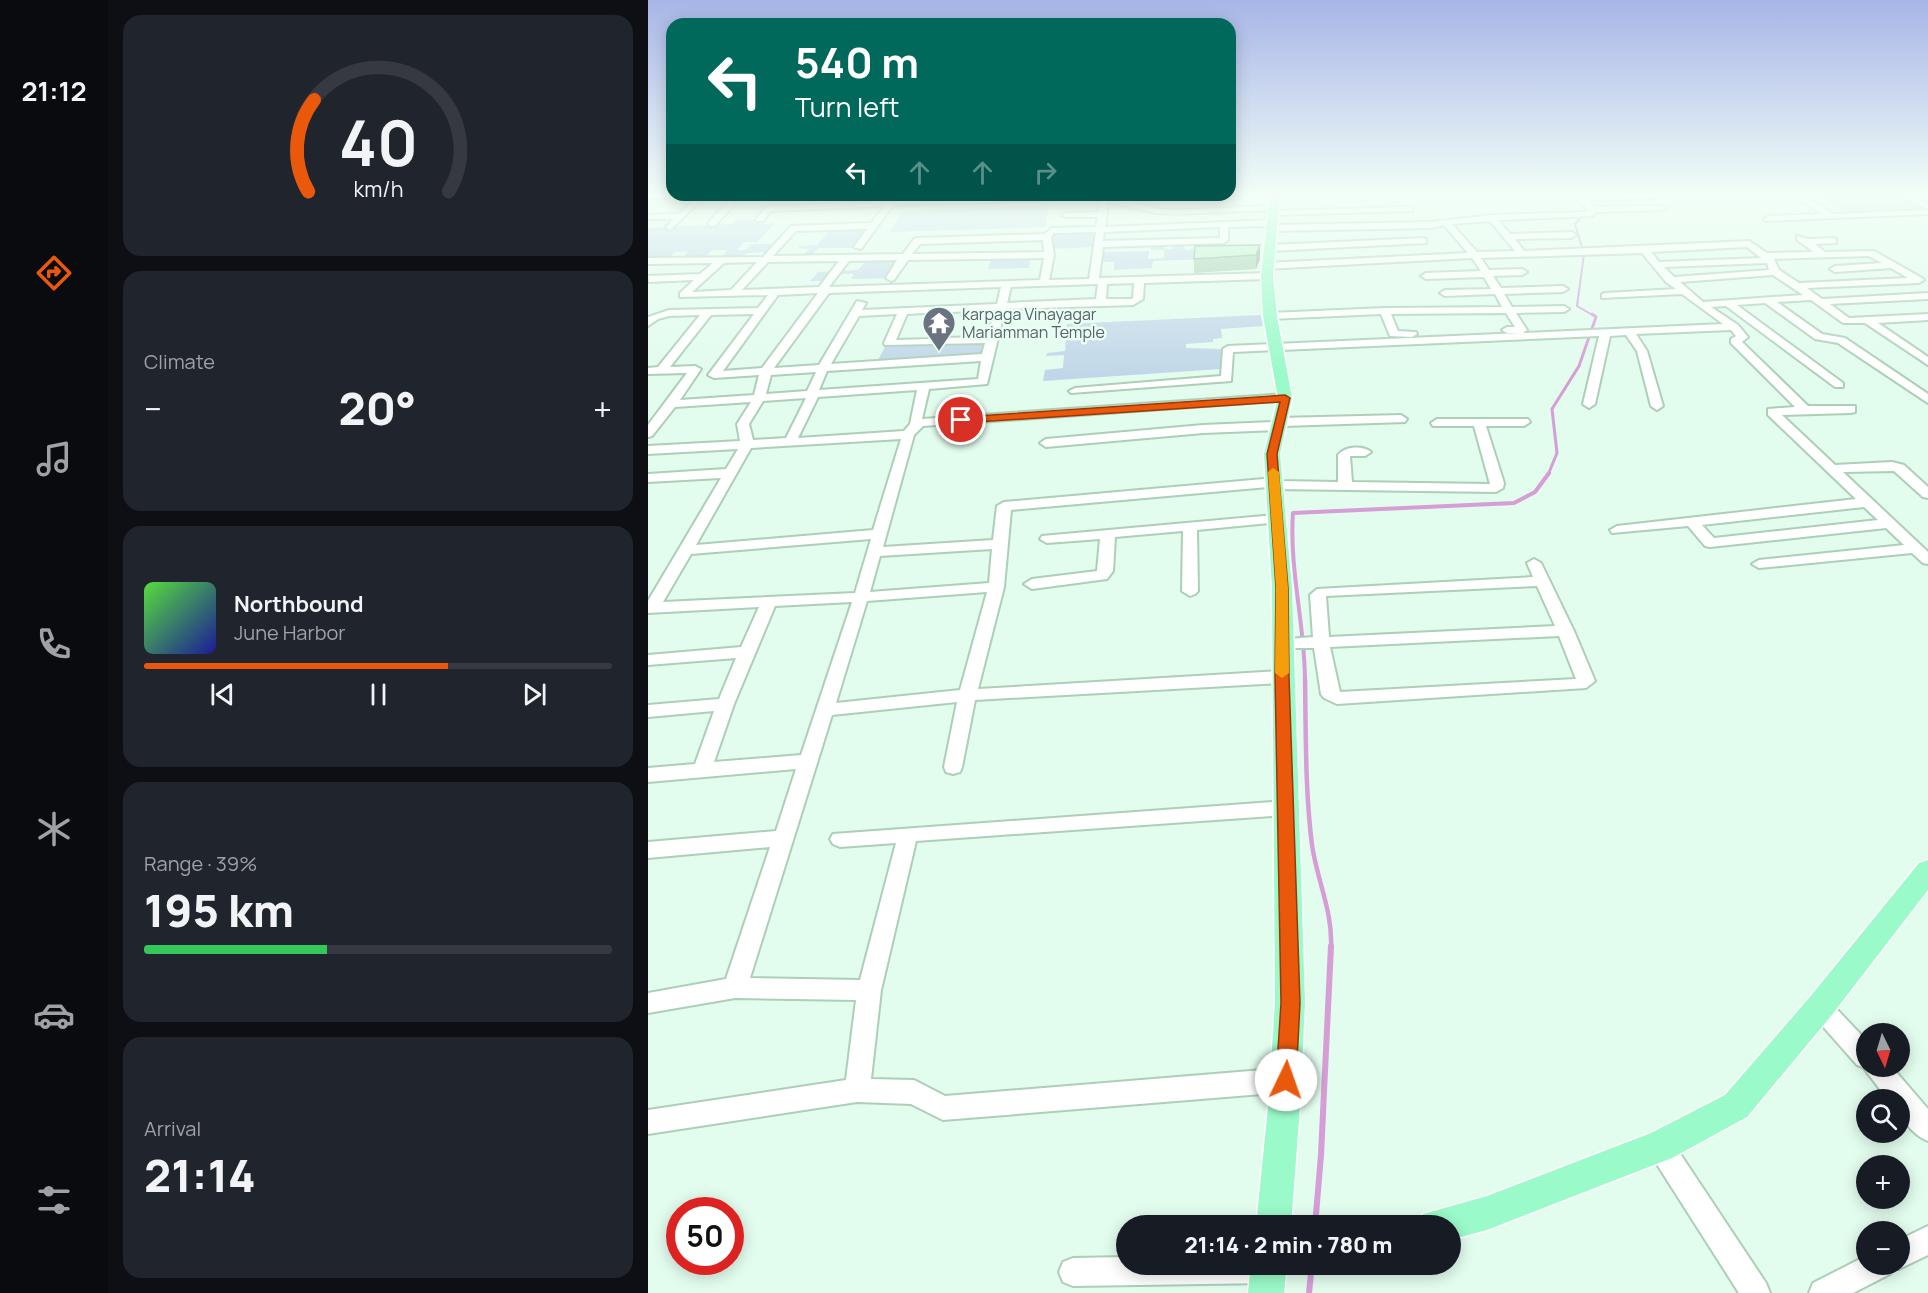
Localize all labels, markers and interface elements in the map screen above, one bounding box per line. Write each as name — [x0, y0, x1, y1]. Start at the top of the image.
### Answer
text: 540 m — [795, 33, 919, 91]
icon: left — [696, 42, 774, 120]
text: 21:12 — [21, 72, 87, 109]
text: Turn left — [795, 88, 899, 125]
text: 40 — [338, 99, 418, 185]
icon: left — [840, 156, 873, 189]
icon: ahead — [903, 156, 936, 189]
icon: ahead — [966, 156, 999, 189]
icon: right — [1029, 156, 1062, 189]
text: km/h — [353, 175, 403, 204]
icon: directions — [33, 252, 75, 294]
place label: karpaga Vinayagar Mariamman Temple — [962, 303, 1105, 343]
temple icon: karpaga Vinayagar Mariamman Temple — [921, 305, 957, 352]
text: Climate — [144, 348, 215, 375]
text: 20° — [339, 377, 416, 439]
text: − — [144, 386, 162, 431]
text: + — [593, 386, 612, 431]
pin — [935, 394, 986, 445]
icon: arrive — [944, 403, 977, 436]
icon: music — [33, 438, 75, 480]
text: Northbound — [234, 589, 364, 619]
text: June Harbor — [234, 619, 346, 646]
icon: phone — [33, 623, 75, 665]
icon: previous — [206, 678, 239, 711]
icon: pause — [362, 678, 395, 711]
icon: next — [518, 678, 551, 711]
icon: climate — [33, 808, 75, 850]
text: Range · 39% — [144, 850, 257, 877]
text: 195 km — [144, 879, 294, 941]
icon: car — [33, 994, 75, 1036]
north arrow — [1856, 1023, 1910, 1077]
map controls — [1856, 1023, 1910, 1275]
position arrow — [1254, 1048, 1318, 1112]
button: search — [1856, 1089, 1910, 1143]
text: Arrival — [144, 1115, 201, 1142]
text: 21:14 — [144, 1144, 256, 1206]
button: + — [1856, 1155, 1910, 1209]
icon: filters — [33, 1179, 75, 1221]
speed limit sign: 50 — [666, 1197, 744, 1275]
button: − — [1856, 1221, 1910, 1275]
text: 21:14 · 2 min · 780 m — [1185, 1230, 1392, 1260]

